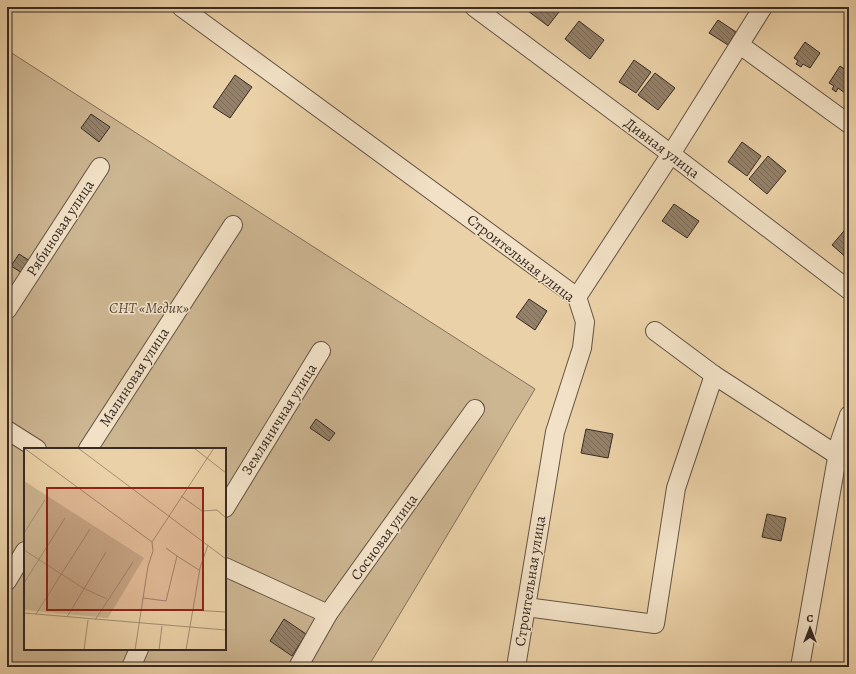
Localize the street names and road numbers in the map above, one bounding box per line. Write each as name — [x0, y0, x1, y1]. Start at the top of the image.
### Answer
street label: Дивная улица — [620, 113, 704, 183]
street label: Рябиновая улица — [21, 176, 99, 280]
street label: Строительная улица — [463, 209, 579, 307]
street label: Малиновая улица — [94, 323, 174, 430]
street label: Земляничная улица — [237, 359, 321, 479]
street label: Сосновая улица — [346, 490, 422, 584]
street label: Строительная улица — [510, 514, 550, 648]

